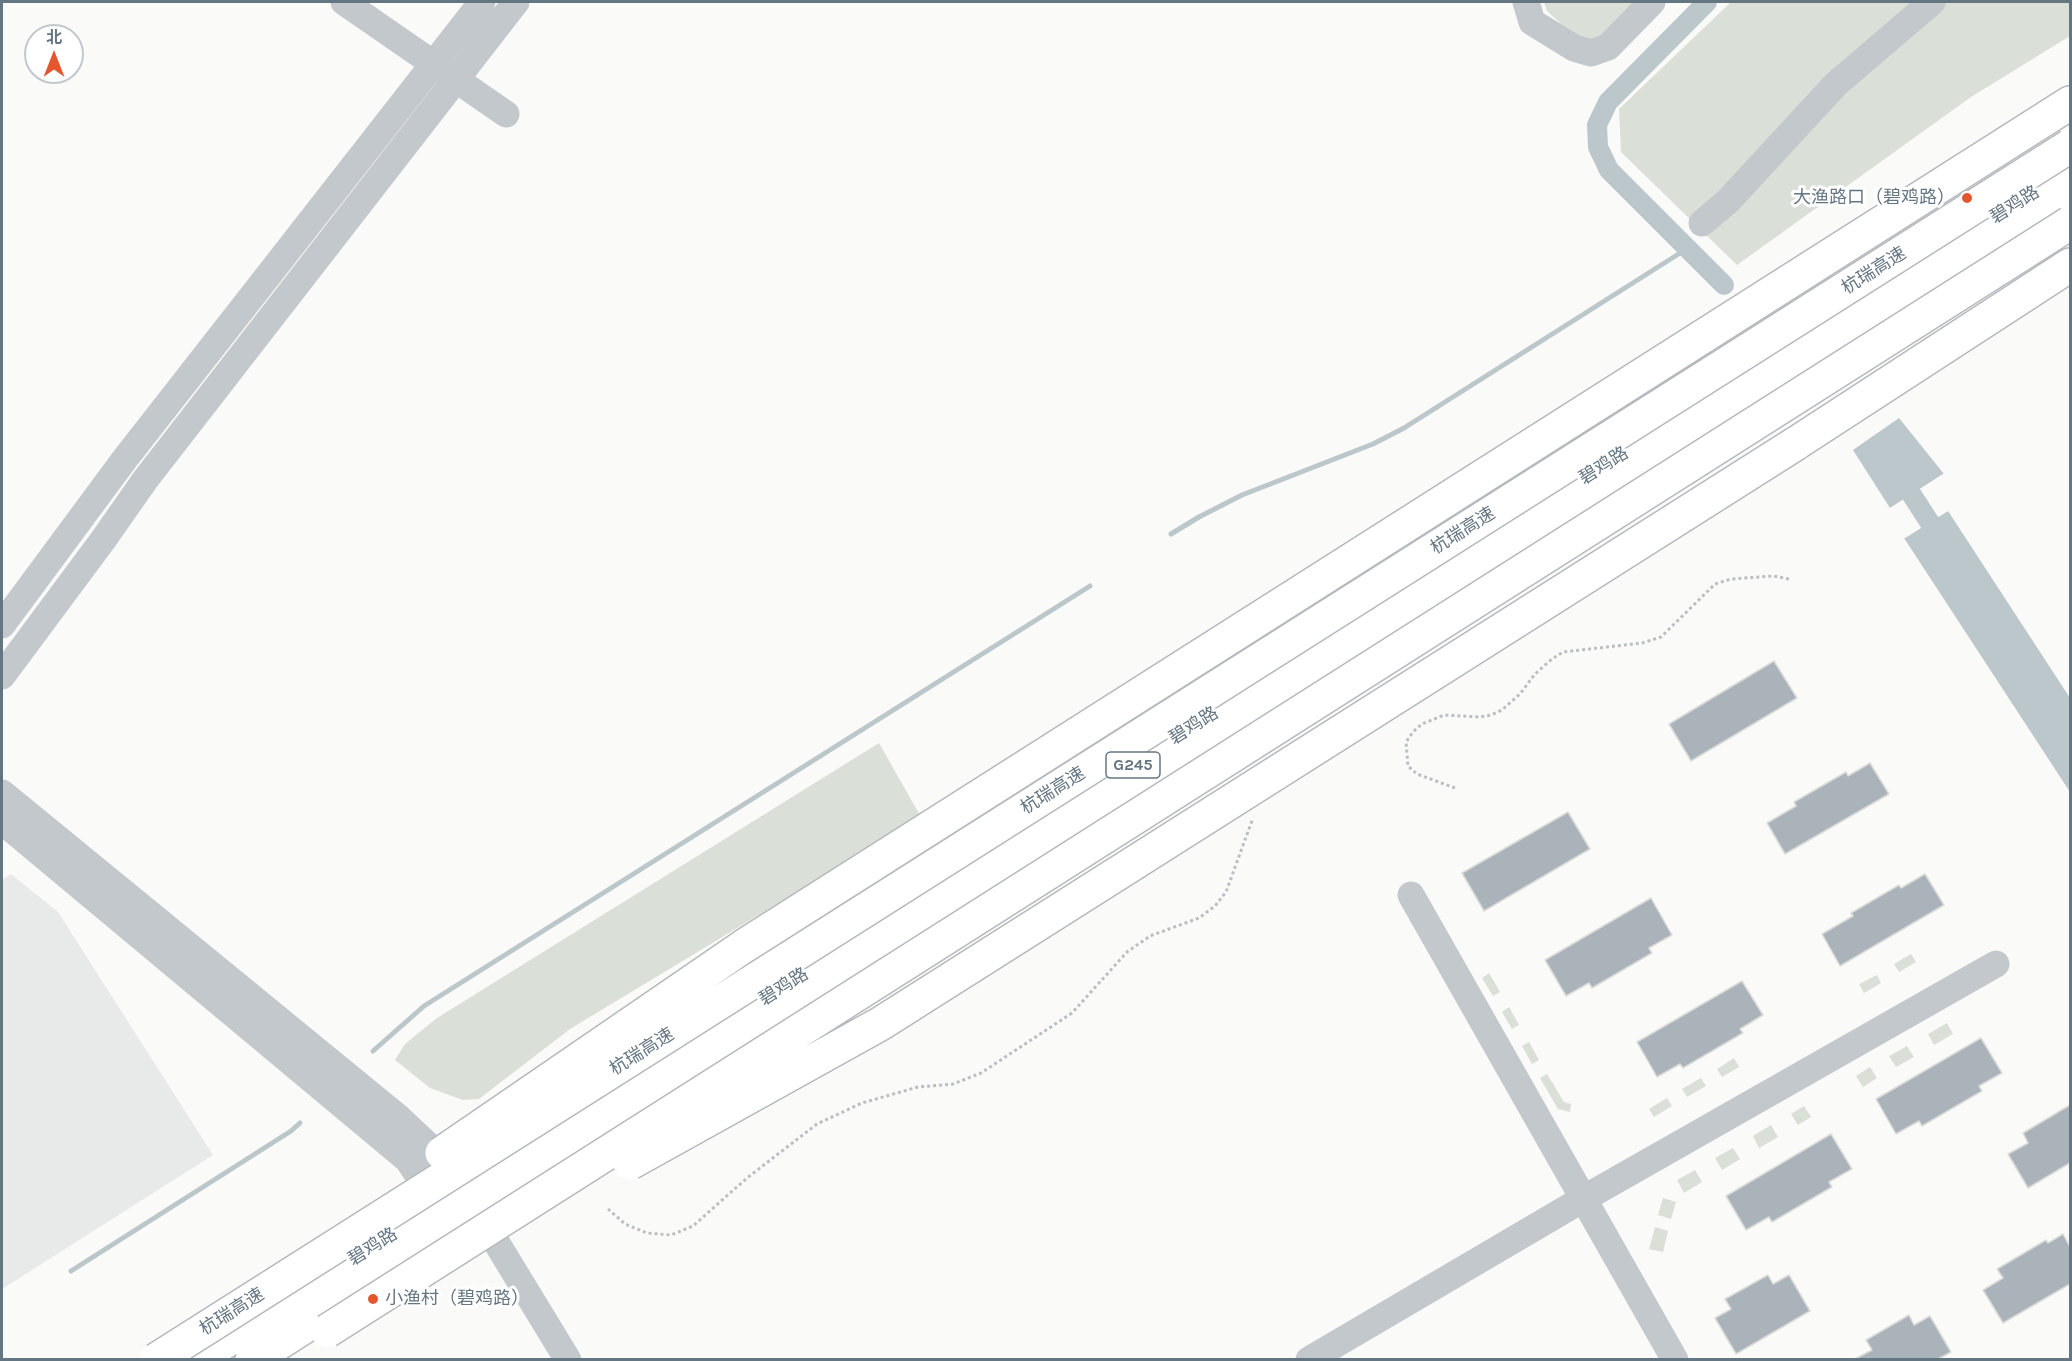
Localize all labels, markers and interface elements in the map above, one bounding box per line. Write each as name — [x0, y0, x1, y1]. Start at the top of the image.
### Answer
north arrow — [24, 24, 84, 84]
text: 北 — [46, 28, 62, 47]
street label: 碧鸡路 — [1986, 182, 2044, 228]
place label: 大渔路口（碧鸡路） — [1793, 187, 1955, 209]
marker: 大渔路口（碧鸡路） — [1960, 191, 1974, 205]
street label: 杭瑞高速 — [1838, 243, 1910, 299]
street label: 碧鸡路 — [1575, 443, 1633, 489]
street label: 杭瑞高速 — [1427, 503, 1499, 559]
street label: 碧鸡路 — [1165, 703, 1223, 749]
road number: G245 — [1106, 752, 1160, 778]
street label: 杭瑞高速 — [1017, 763, 1089, 819]
street label: 碧鸡路 — [755, 964, 813, 1010]
street label: 杭瑞高速 — [606, 1024, 678, 1080]
street label: 碧鸡路 — [344, 1224, 402, 1270]
street label: 杭瑞高速 — [196, 1284, 268, 1340]
place label: 小渔村（碧鸡路） — [385, 1288, 529, 1310]
marker: 小渔村（碧鸡路） — [366, 1292, 380, 1306]

